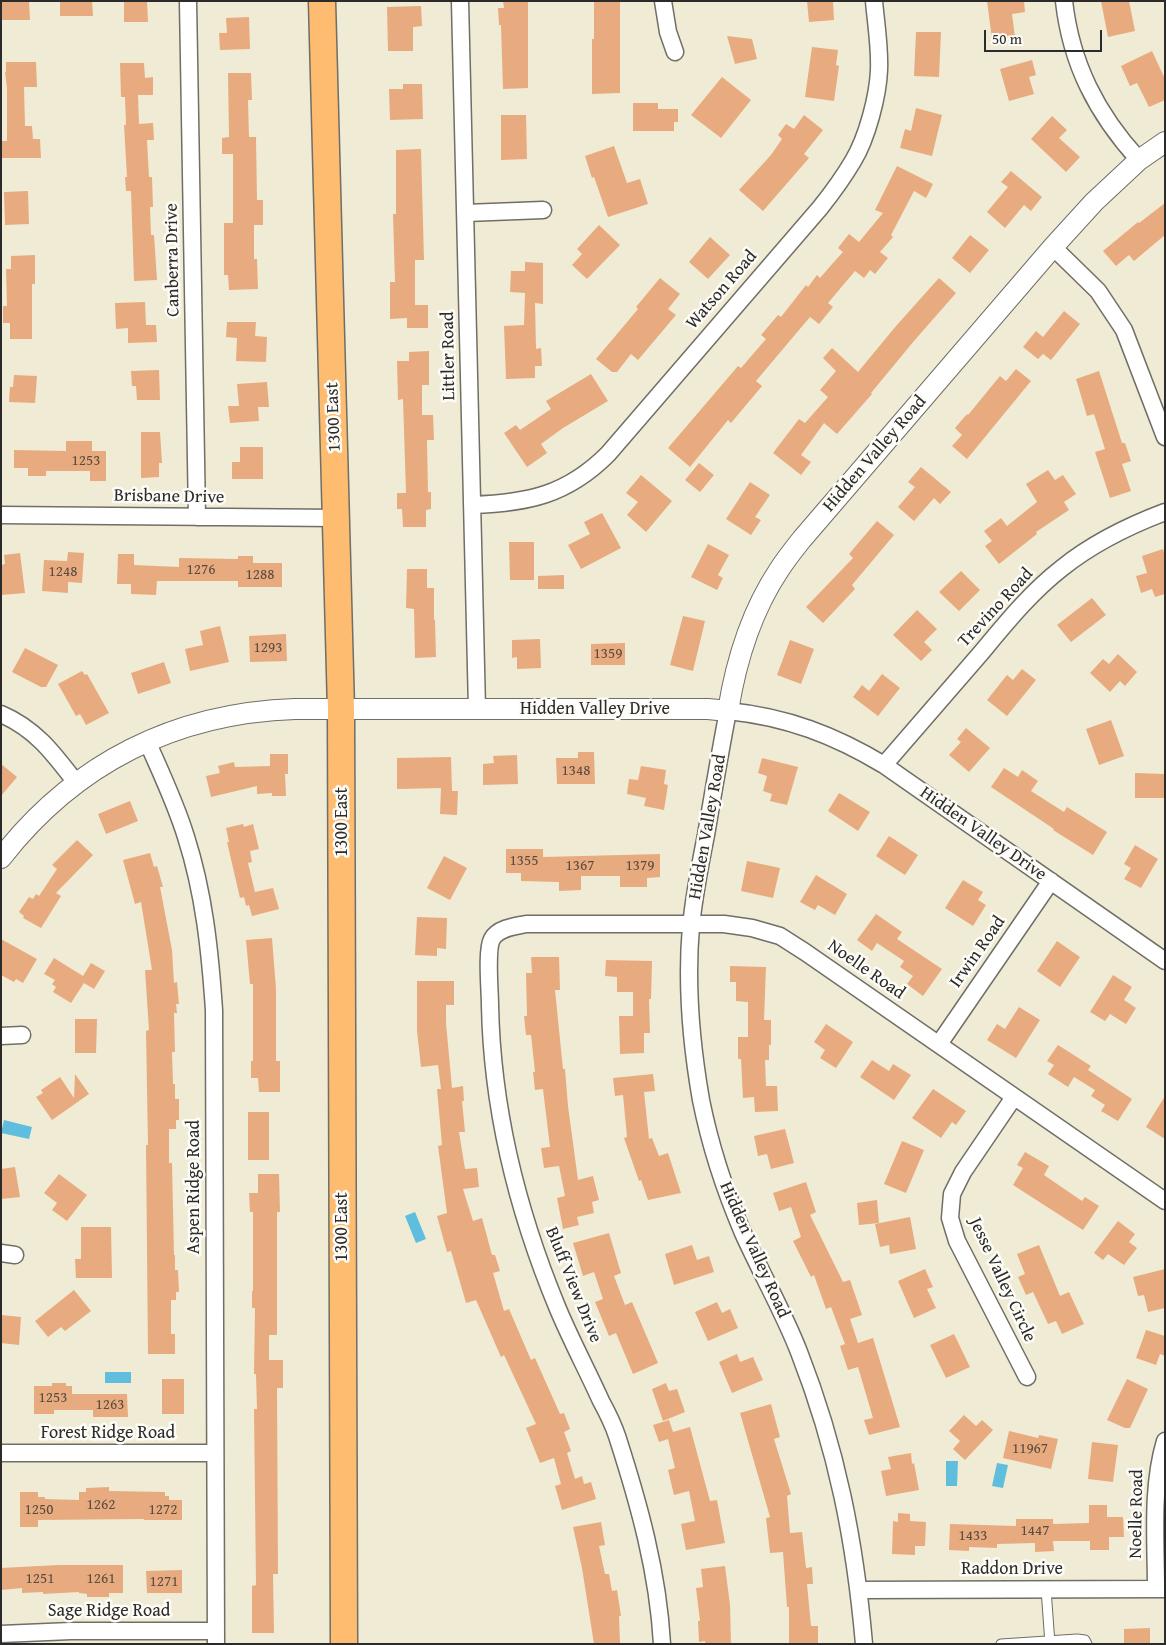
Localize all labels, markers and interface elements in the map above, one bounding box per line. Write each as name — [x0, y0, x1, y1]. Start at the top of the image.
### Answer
scale bar — [986, 20, 1104, 52]
text: 50 m — [992, 28, 1022, 49]
street label: Canberra Drive — [161, 203, 185, 317]
street label: Watson Road — [682, 246, 762, 334]
street label: Littler Road — [437, 311, 461, 401]
street label: 1300 East — [322, 382, 346, 452]
street label: Hidden Valley Road — [819, 391, 931, 517]
house number: 1253 — [72, 452, 100, 470]
street label: Brisbane Drive — [114, 485, 224, 509]
house number: 1276 — [187, 561, 215, 579]
house number: 1248 — [49, 563, 77, 581]
street label: Trevino Road — [954, 564, 1038, 652]
house number: 1288 — [246, 566, 274, 584]
house number: 1293 — [254, 639, 282, 657]
house number: 1359 — [594, 645, 622, 663]
street label: Hidden Valley Drive — [520, 698, 670, 720]
street label: Hidden Valley Road — [685, 753, 731, 901]
house number: 1348 — [562, 762, 590, 780]
street label: Hidden Valley Drive — [915, 782, 1051, 886]
street label: 1300 East — [331, 787, 353, 857]
house number: 1355 — [510, 852, 538, 870]
house number: 1367 — [566, 857, 594, 875]
house number: 1379 — [626, 857, 654, 875]
street label: Irwin Road — [945, 912, 1011, 992]
street label: Noelle Road — [823, 935, 909, 1005]
street label: Aspen Ridge Road — [183, 1120, 205, 1254]
street label: Hidden Valley Road — [714, 1178, 794, 1322]
street label: 1300 East — [331, 1192, 353, 1262]
street label: Jesse Valley Circle — [964, 1214, 1040, 1346]
street label: Bluff View Drive — [540, 1224, 606, 1346]
house number: 1253 — [39, 1389, 67, 1407]
house number: 1263 — [96, 1396, 124, 1414]
street label: Forest Ridge Road — [41, 1422, 175, 1444]
house number: 11967 — [1012, 1440, 1048, 1458]
street label: Noelle Road — [1125, 1469, 1149, 1559]
house number: 1262 — [87, 1496, 115, 1514]
house number: 1250 — [25, 1501, 53, 1519]
house number: 1272 — [149, 1501, 177, 1519]
house number: 1447 — [1021, 1522, 1049, 1540]
house number: 1433 — [959, 1527, 987, 1545]
street label: Raddon Drive — [961, 1558, 1063, 1580]
house number: 1251 — [26, 1570, 54, 1588]
house number: 1261 — [87, 1570, 115, 1588]
house number: 1271 — [150, 1573, 178, 1591]
street label: Sage Ridge Road — [48, 1600, 170, 1622]

